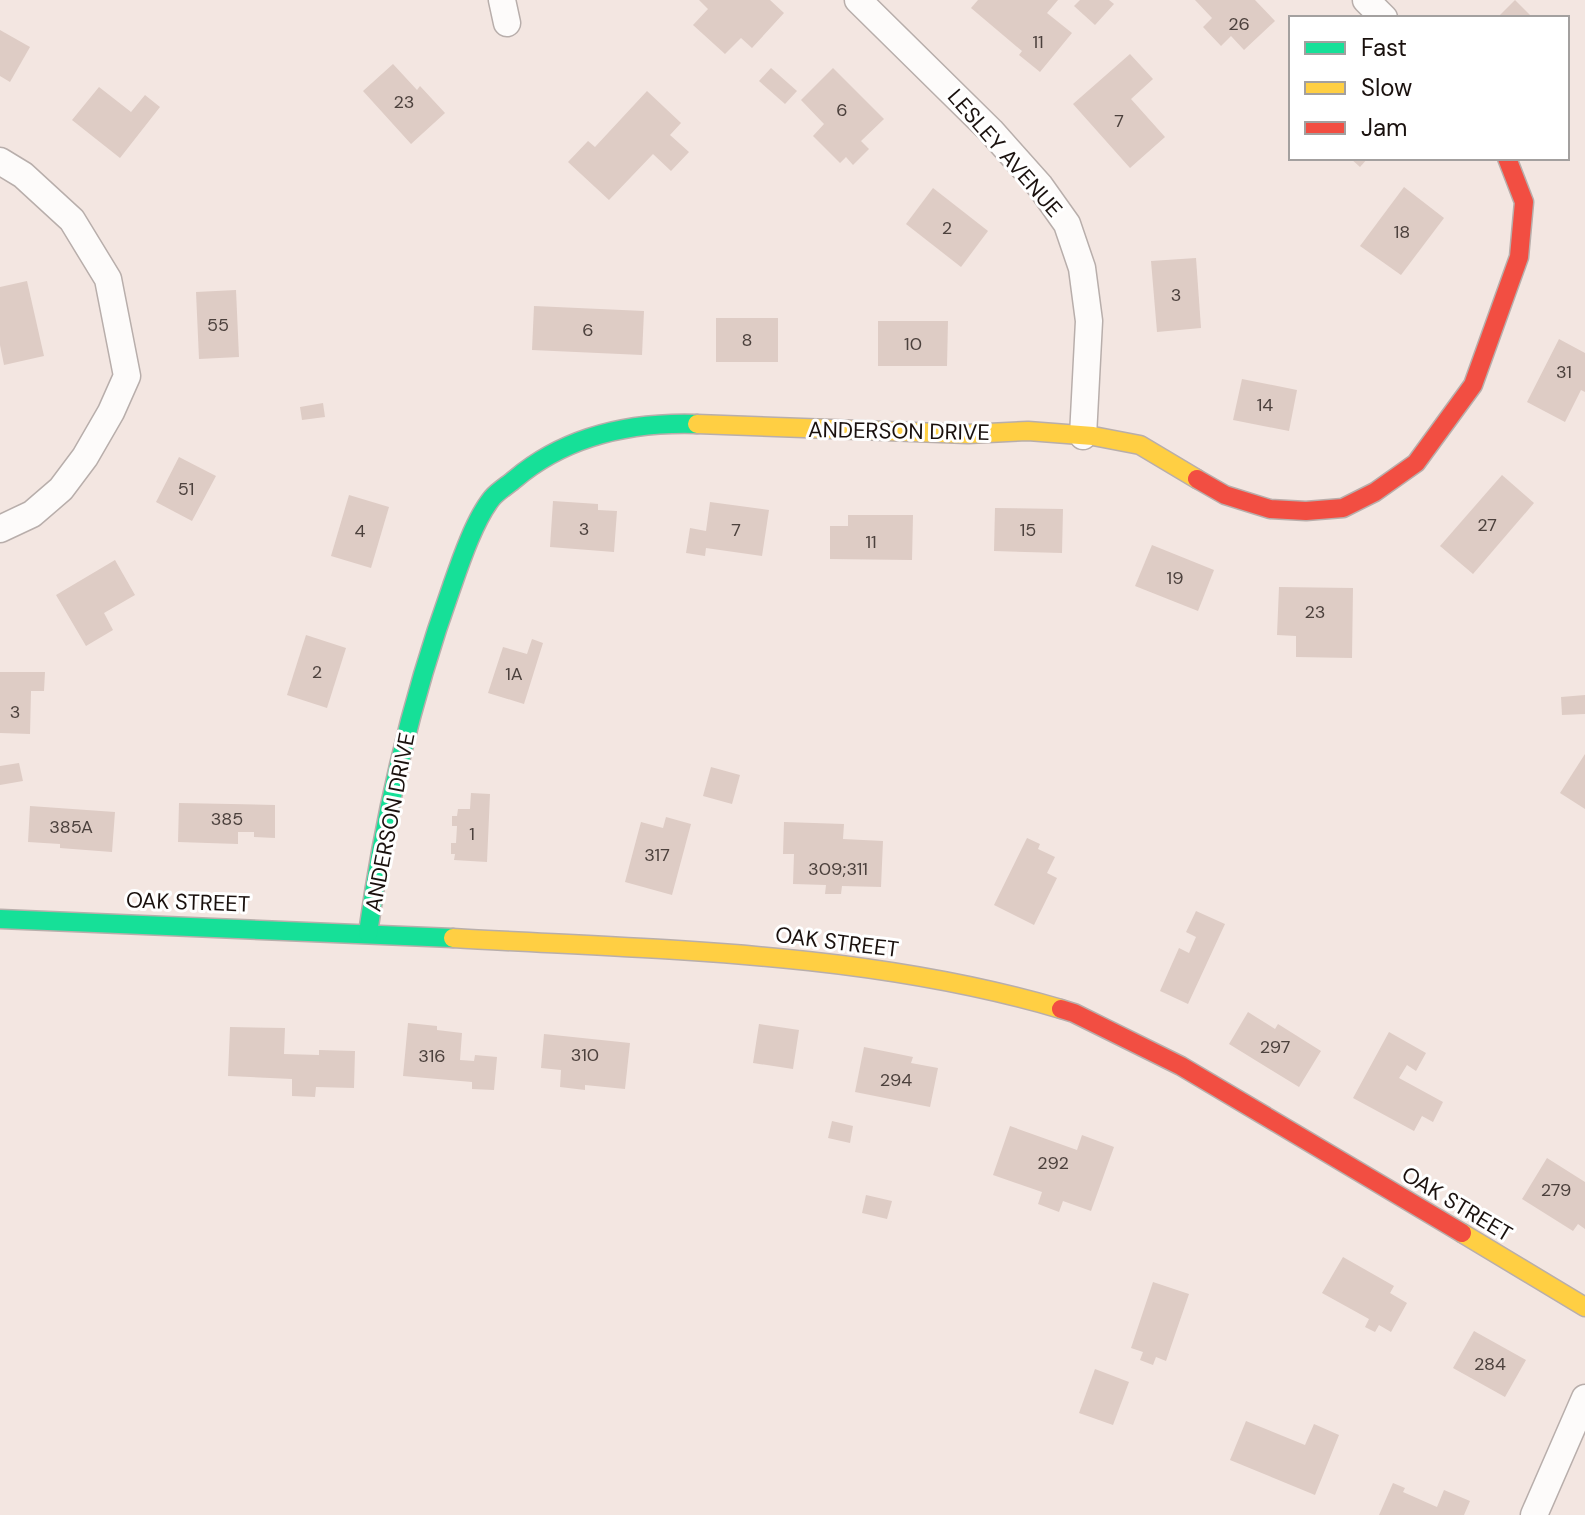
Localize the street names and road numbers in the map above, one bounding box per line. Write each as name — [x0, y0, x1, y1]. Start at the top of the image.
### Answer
street label: LESLEY AVENUE — [941, 83, 1069, 223]
street label: ANDERSON DRIVE — [808, 415, 990, 447]
street label: ANDERSON DRIVE — [358, 730, 422, 914]
street label: OAK STREET — [125, 885, 251, 919]
street label: OAK STREET — [774, 920, 900, 964]
street label: OAK STREET — [1396, 1160, 1518, 1248]

